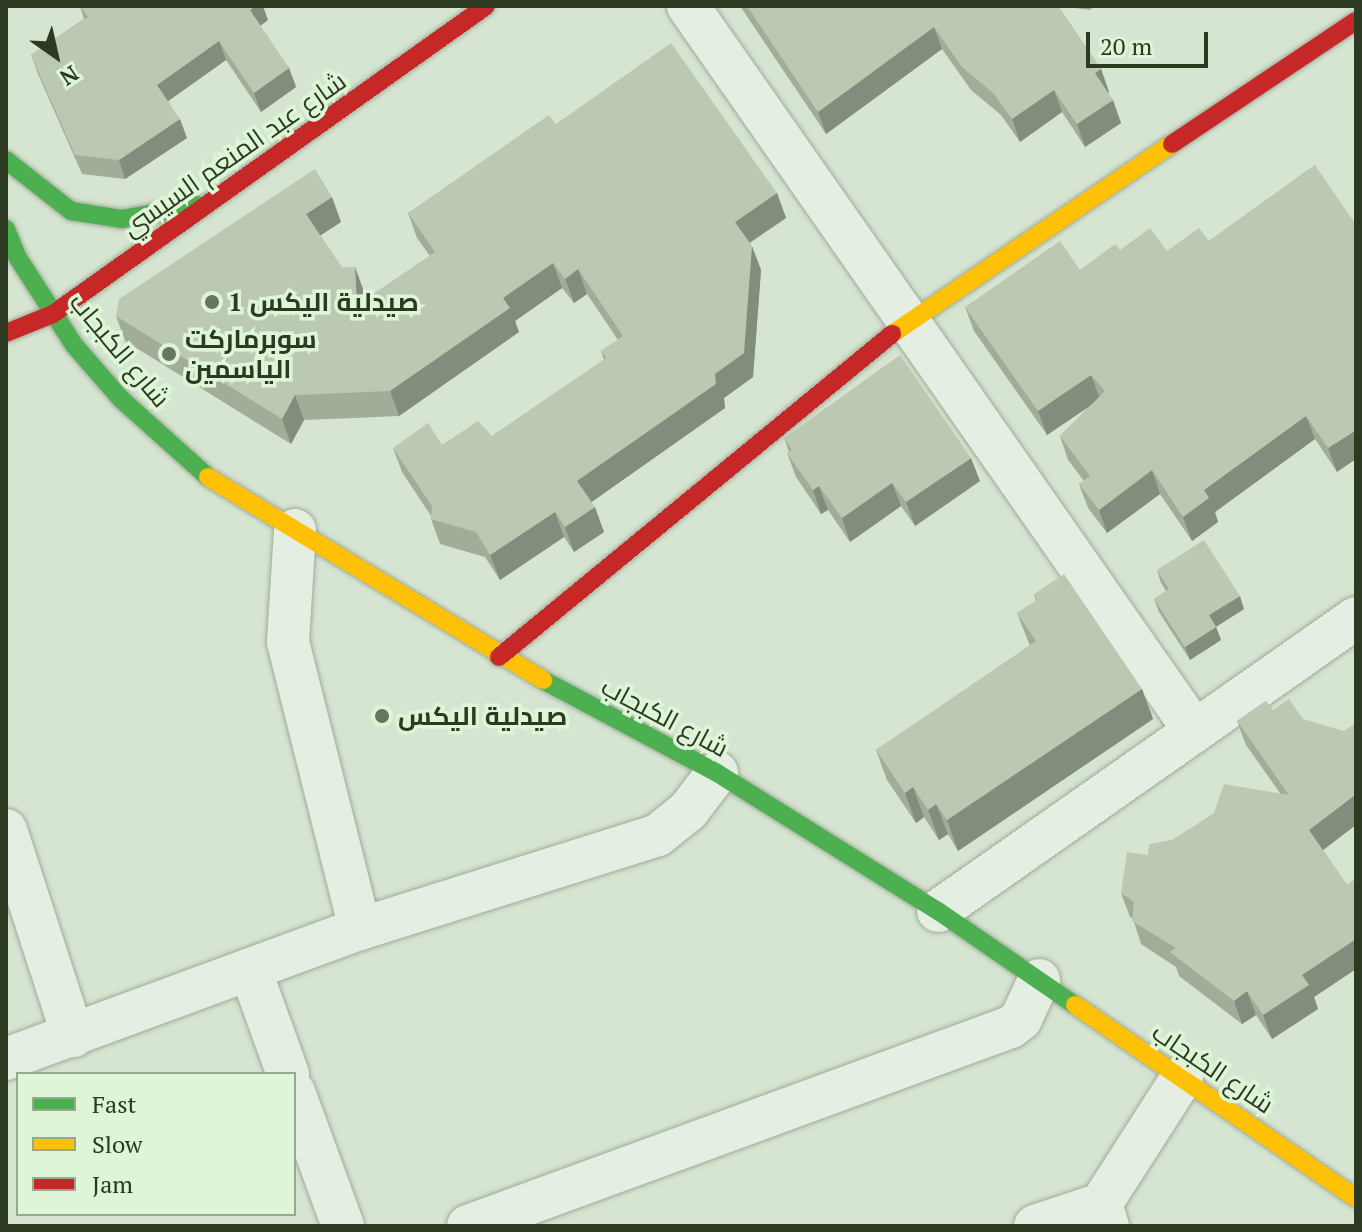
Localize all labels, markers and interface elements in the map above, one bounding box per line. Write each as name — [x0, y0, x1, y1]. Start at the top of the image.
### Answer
north arrow — [16, 16, 96, 96]
scale bar — [1090, 16, 1212, 66]
text: 20 m — [1100, 30, 1152, 62]
text: N — [55, 60, 85, 93]
street label: شارع عبد المنعم السيسي — [116, 65, 352, 243]
place label: صيدلية اليكس 1 — [228, 286, 419, 318]
street label: شارع الكبجاب — [63, 287, 177, 413]
marker: صيدلية اليكس 1 — [203, 293, 221, 311]
place label: سوبرماركت الياسمين — [185, 323, 317, 384]
marker: سوبرماركت الياسمين — [160, 345, 178, 363]
street label: شارع الكبجاب — [596, 670, 734, 764]
place label: صيدلية اليكس — [398, 700, 567, 732]
marker: صيدلية اليكس — [373, 707, 391, 725]
street label: شارع الكبجاب — [1146, 1016, 1280, 1120]
legend — [16, 1072, 296, 1216]
text: Fast — [92, 1088, 136, 1120]
text: Slow — [92, 1128, 143, 1160]
text: Jam — [92, 1168, 133, 1200]

